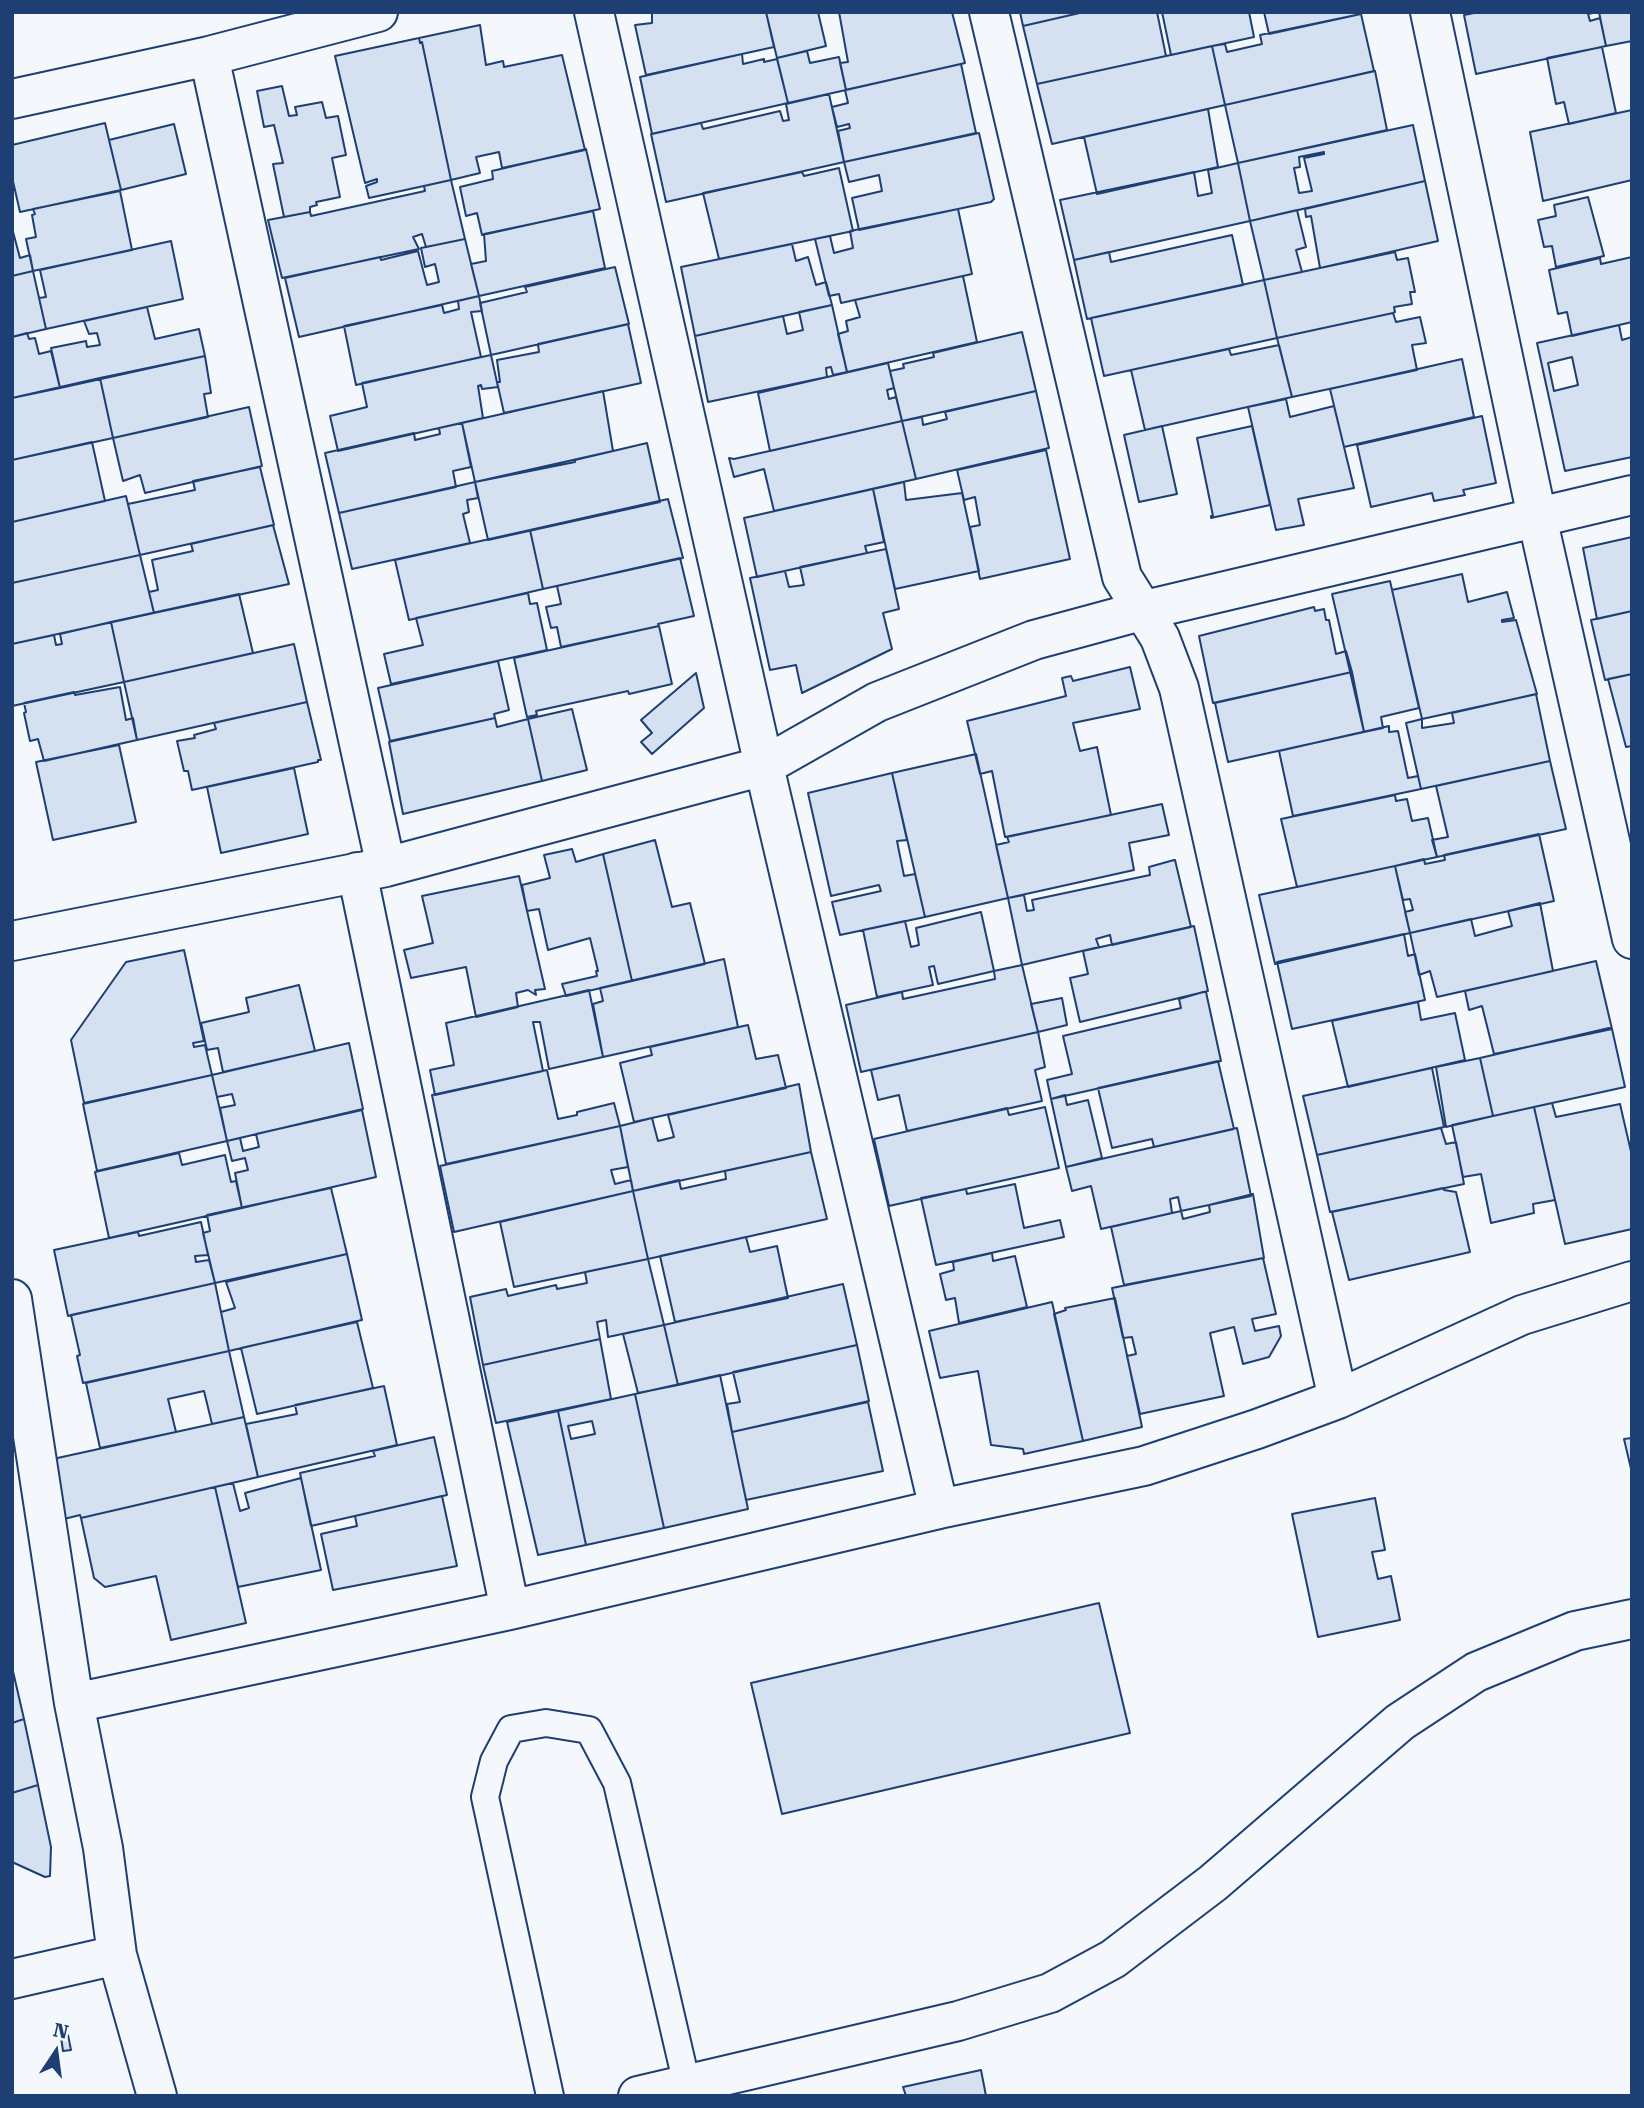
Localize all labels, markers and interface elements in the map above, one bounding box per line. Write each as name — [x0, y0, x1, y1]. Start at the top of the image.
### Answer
north arrow — [21, 2017, 91, 2087]
text: N — [51, 2018, 71, 2044]

